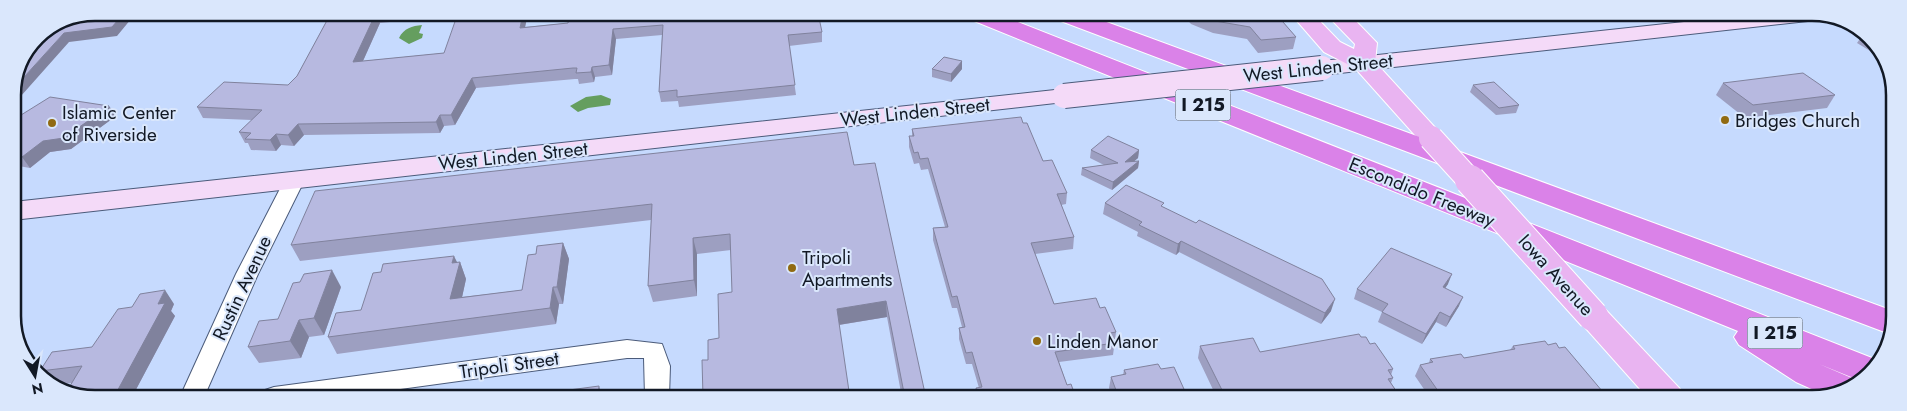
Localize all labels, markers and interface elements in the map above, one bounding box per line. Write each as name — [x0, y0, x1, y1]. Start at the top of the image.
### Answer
street label: West Linden Street — [1242, 47, 1394, 89]
road number: I 215 — [1176, 90, 1230, 120]
street label: West Linden Street — [839, 91, 991, 133]
place label: Islamic Center of Riverside — [62, 99, 176, 148]
place label: Bridges Church — [1735, 107, 1860, 134]
marker: Bridges Church — [1719, 114, 1731, 126]
marker: Islamic Center of Riverside — [46, 117, 58, 129]
street label: West Linden Street — [437, 135, 589, 177]
street label: Escondido Freeway — [1345, 150, 1500, 234]
street label: Iowa Avenue — [1512, 228, 1600, 322]
street label: Rustin Avenue — [206, 231, 278, 345]
place label: Tripoli Apartments — [802, 244, 893, 293]
marker: Tripoli Apartments — [786, 262, 798, 274]
road number: I 215 — [1748, 317, 1802, 348]
place label: Linden Manor — [1047, 328, 1159, 355]
marker: Linden Manor — [1031, 335, 1043, 347]
street label: Tripoli Street — [457, 345, 561, 385]
north arrow — [10, 351, 60, 401]
text: N — [30, 378, 45, 400]

